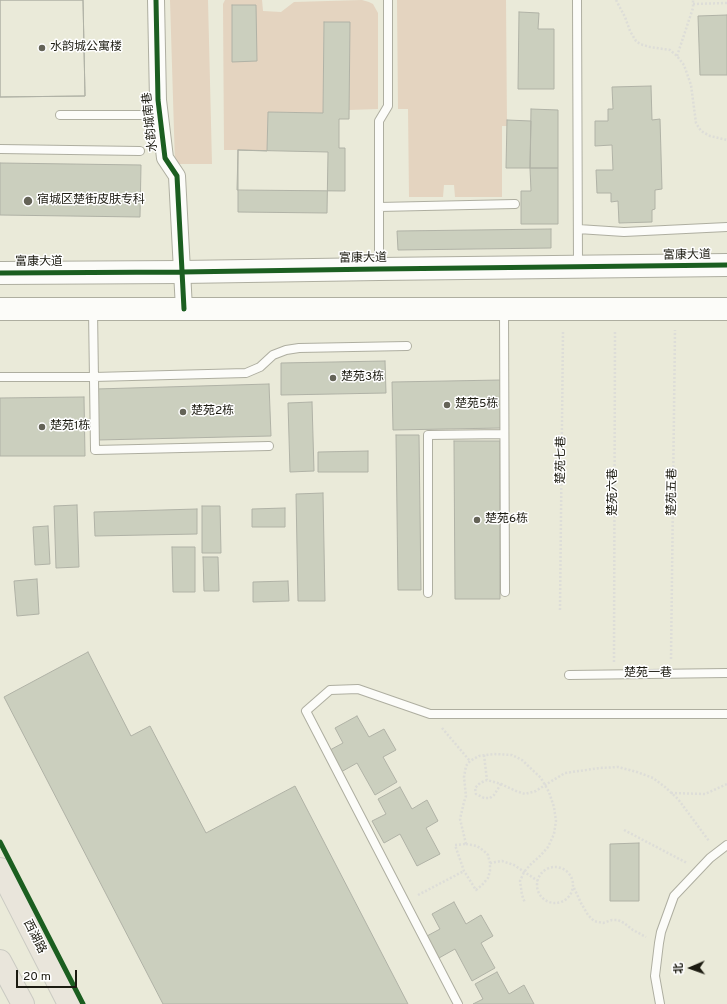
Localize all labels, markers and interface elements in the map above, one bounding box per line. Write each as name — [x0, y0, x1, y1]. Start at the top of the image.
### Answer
place label: 水韵城公寓楼 — [50, 41, 122, 55]
marker: 水韵城公寓楼 — [37, 43, 47, 53]
street label: 水韵城南巷 — [141, 91, 161, 153]
place label: 宿城区楚街皮肤专科 — [37, 194, 145, 208]
marker: 宿城区楚街皮肤专科 — [22, 195, 34, 207]
street label: 富康大道 — [663, 248, 711, 264]
street label: 富康大道 — [339, 251, 387, 267]
street label: 富康大道 — [15, 256, 63, 270]
place label: 楚苑3栋 — [341, 371, 384, 385]
marker: 楚苑3栋 — [328, 373, 338, 383]
place label: 楚苑5栋 — [455, 398, 498, 412]
marker: 楚苑5栋 — [442, 400, 452, 410]
place label: 楚苑2栋 — [191, 405, 234, 419]
marker: 楚苑2栋 — [178, 407, 188, 417]
place label: 楚苑1栋 — [50, 420, 90, 434]
marker: 楚苑1栋 — [37, 422, 47, 432]
street label: 楚苑七巷 — [554, 436, 570, 484]
street label: 楚苑六巷 — [607, 468, 621, 516]
street label: 楚苑五巷 — [665, 468, 681, 516]
place label: 楚苑6栋 — [485, 513, 528, 527]
marker: 楚苑6栋 — [472, 515, 482, 525]
street label: 楚苑一巷 — [624, 667, 672, 681]
street label: 西湖路 — [19, 918, 49, 956]
north arrow — [671, 948, 711, 988]
scale bar — [18, 962, 79, 988]
text: 北 — [672, 963, 686, 974]
text: 20 m — [23, 969, 51, 985]

